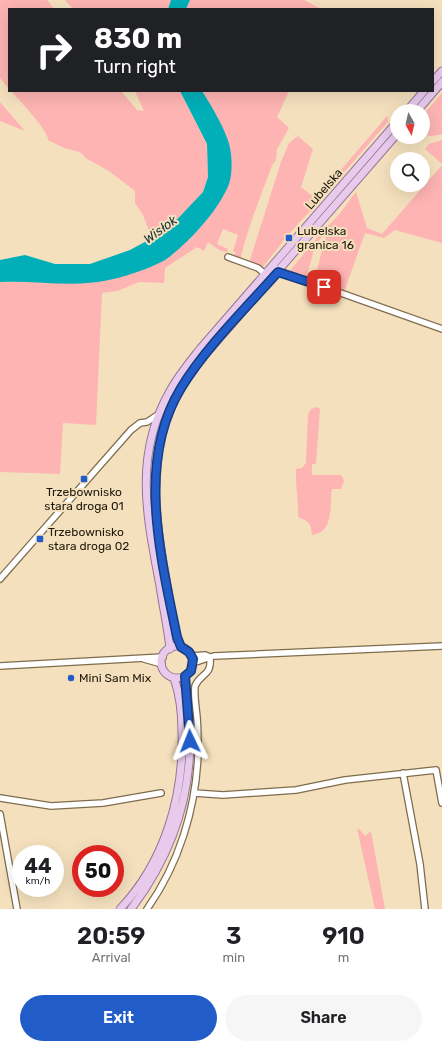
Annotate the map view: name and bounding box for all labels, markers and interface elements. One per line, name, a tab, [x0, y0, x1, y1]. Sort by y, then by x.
text: 830 m	[94, 22, 182, 55]
icon: right	[28, 24, 80, 76]
text: Turn right	[94, 56, 176, 78]
north arrow	[390, 104, 430, 144]
map controls	[390, 104, 430, 192]
button: search	[390, 152, 430, 192]
street label: Lubelska	[303, 166, 345, 212]
water label: Wisłok	[141, 212, 180, 247]
place label: Lubelska granica 16	[297, 224, 354, 252]
marker: Lubelska granica 16	[284, 233, 294, 243]
pin	[307, 270, 341, 304]
icon: arrive	[313, 276, 335, 298]
marker: Trzebownisko stara droga 01	[79, 474, 89, 484]
place label: Trzebownisko stara droga 01	[44, 485, 124, 513]
place label: Trzebownisko stara droga 02	[48, 525, 129, 553]
marker: Trzebownisko stara droga 02	[35, 534, 45, 544]
place label: Mini Sam Mix	[79, 671, 152, 685]
marker: Mini Sam Mix	[66, 673, 76, 683]
position arrow	[169, 720, 211, 762]
speed limit sign: 50	[72, 845, 124, 897]
text: 44	[24, 854, 52, 878]
text: km/h	[26, 875, 50, 887]
text: 20:59	[77, 922, 145, 950]
text: 3	[226, 922, 242, 950]
text: 910	[322, 922, 365, 950]
text: Arrival	[92, 950, 131, 965]
text: min	[223, 950, 245, 965]
text: m	[338, 950, 349, 965]
button: Exit	[20, 995, 217, 1041]
button: Share	[225, 995, 422, 1041]

